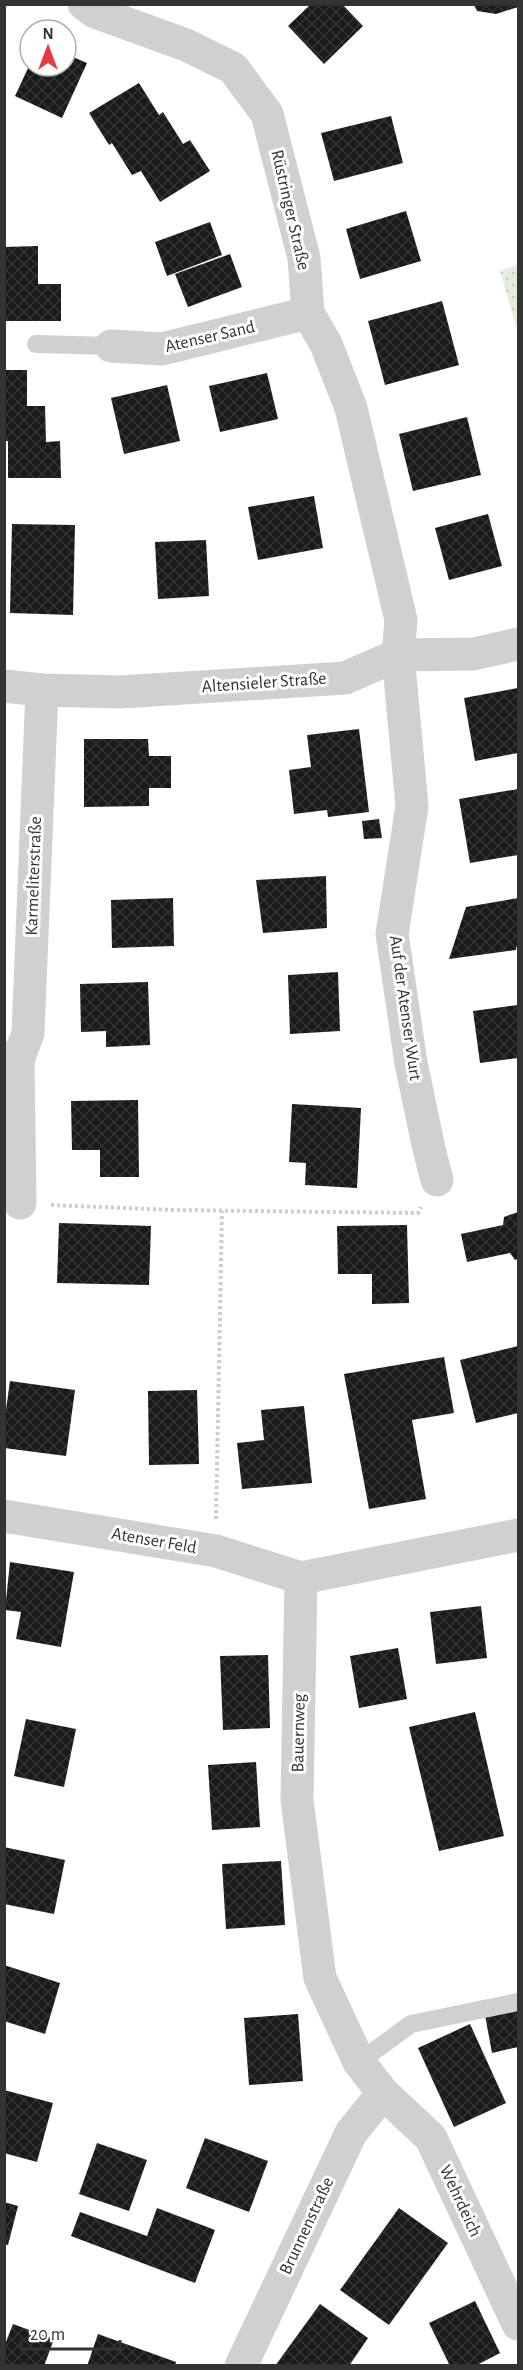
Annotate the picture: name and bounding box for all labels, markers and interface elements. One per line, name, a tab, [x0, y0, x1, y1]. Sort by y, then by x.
north arrow	[18, 18, 78, 78]
text: N	[42, 26, 54, 42]
street label: Rüstringer Straße	[267, 148, 313, 272]
street label: Atenser Sand	[163, 318, 257, 356]
street label: Altensieler Straße	[201, 670, 327, 696]
street label: Karmeliterstraße	[23, 816, 45, 936]
street label: Auf der Atenser Wurt	[386, 934, 424, 1082]
street label: Atenser Feld	[110, 1525, 198, 1557]
street label: Bauernweg	[289, 1693, 309, 1773]
street label: Wehrdeich	[436, 2162, 484, 2240]
street label: Brunnenstraße	[277, 2175, 337, 2277]
scale bar	[21, 2313, 120, 2351]
text: 20 m	[30, 2326, 65, 2344]

